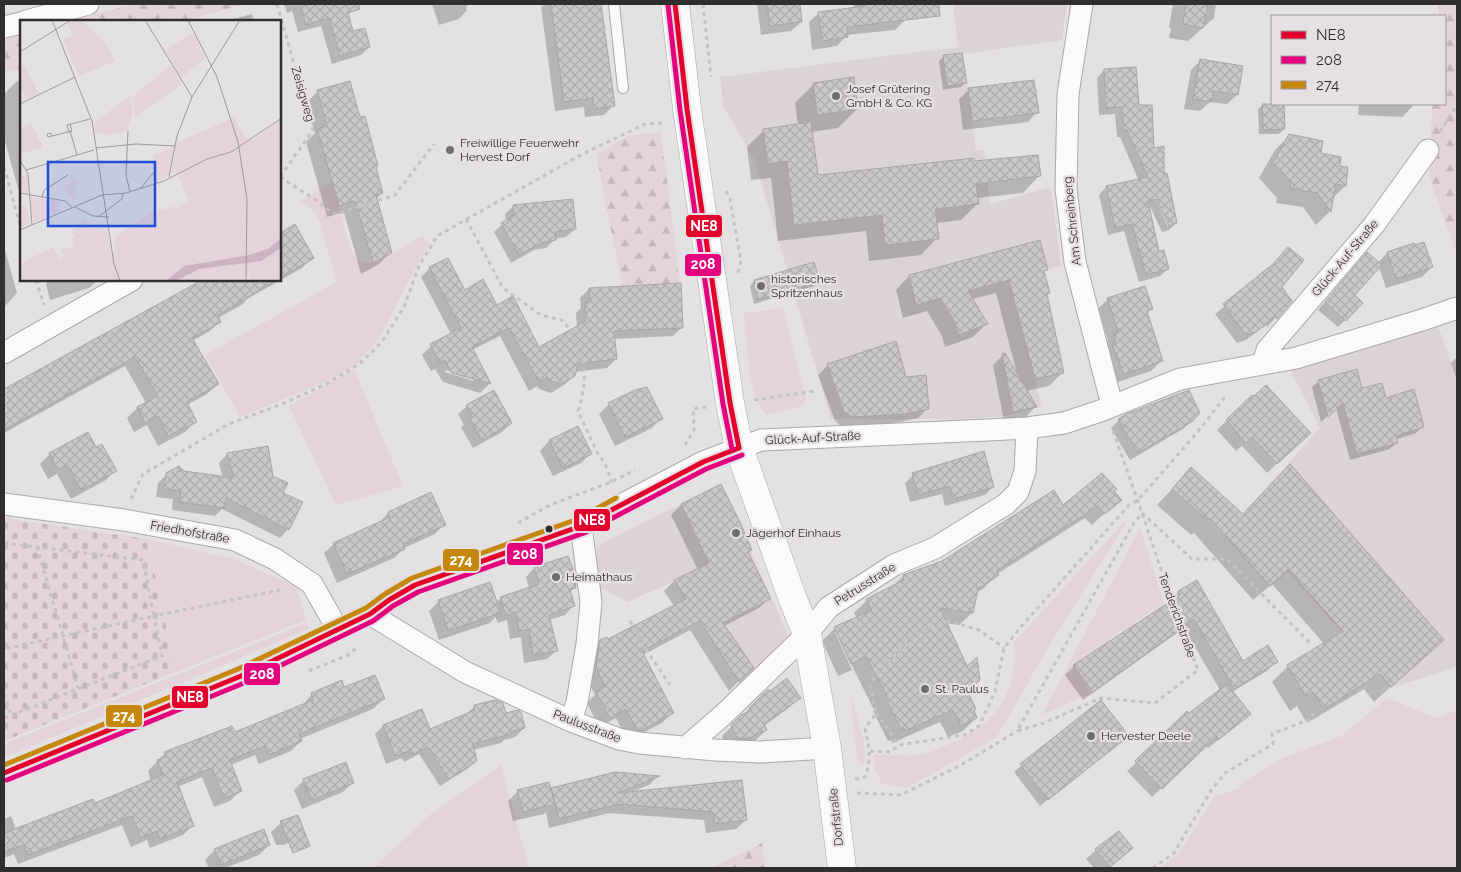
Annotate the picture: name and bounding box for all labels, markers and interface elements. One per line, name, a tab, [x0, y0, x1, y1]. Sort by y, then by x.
legend	[1271, 15, 1446, 105]
inset map	[20, 20, 281, 281]
text: NE8	[1316, 26, 1346, 44]
text: 208	[1316, 51, 1342, 69]
street label: Zeisigweg	[288, 65, 318, 123]
text: 274	[1316, 76, 1339, 94]
place label: Josef Grütering GmbH & Co. KG	[846, 82, 932, 110]
marker: Josef Grütering GmbH & Co. KG	[830, 90, 842, 102]
place label: Freiwillige Feuerwehr Hervest Dorf	[460, 136, 580, 164]
marker: Freiwillige Feuerwehr Hervest Dorf	[444, 144, 456, 156]
street label: Am Schreinberg	[1060, 176, 1084, 266]
line badge: NE8	[685, 214, 723, 238]
street label: Glück-Auf-Straße	[1309, 217, 1381, 299]
text: NE8	[690, 218, 718, 234]
line badge: 208	[684, 253, 722, 277]
text: 208	[691, 256, 715, 272]
place label: historisches Spritzenhaus	[771, 272, 843, 300]
marker: historisches Spritzenhaus	[755, 280, 767, 292]
street label: Glück-Auf-Straße	[765, 429, 861, 447]
line badge: NE8	[573, 508, 611, 532]
text: NE8	[578, 512, 606, 528]
street label: Friedhofstraße	[149, 518, 231, 546]
unlabelled marker	[544, 524, 554, 534]
place label: Jägerhof Einhaus	[746, 526, 841, 540]
marker: Jägerhof Einhaus	[730, 527, 742, 539]
line badge: 208	[506, 542, 544, 566]
text: 208	[513, 546, 537, 562]
line badge: 274	[442, 548, 480, 572]
text: 274	[449, 552, 473, 568]
street label: Petrusstraße	[832, 560, 898, 608]
place label: Heimathaus	[566, 570, 633, 584]
marker: Heimathaus	[550, 571, 562, 583]
street label: Tenderichstraße	[1155, 571, 1199, 659]
line badge: 208	[243, 662, 281, 686]
text: 208	[250, 666, 274, 682]
place label: St. Paulus	[935, 682, 989, 696]
marker: St. Paulus	[919, 683, 931, 695]
line badge: NE8	[171, 685, 209, 709]
text: NE8	[176, 689, 204, 705]
line badge: 274	[105, 704, 143, 728]
street label: Paulusstraße	[551, 707, 623, 745]
text: 274	[112, 708, 136, 724]
place label: Hervester Deele	[1101, 729, 1191, 743]
marker: Hervester Deele	[1085, 730, 1097, 742]
street label: Dorfstraße	[826, 787, 846, 847]

